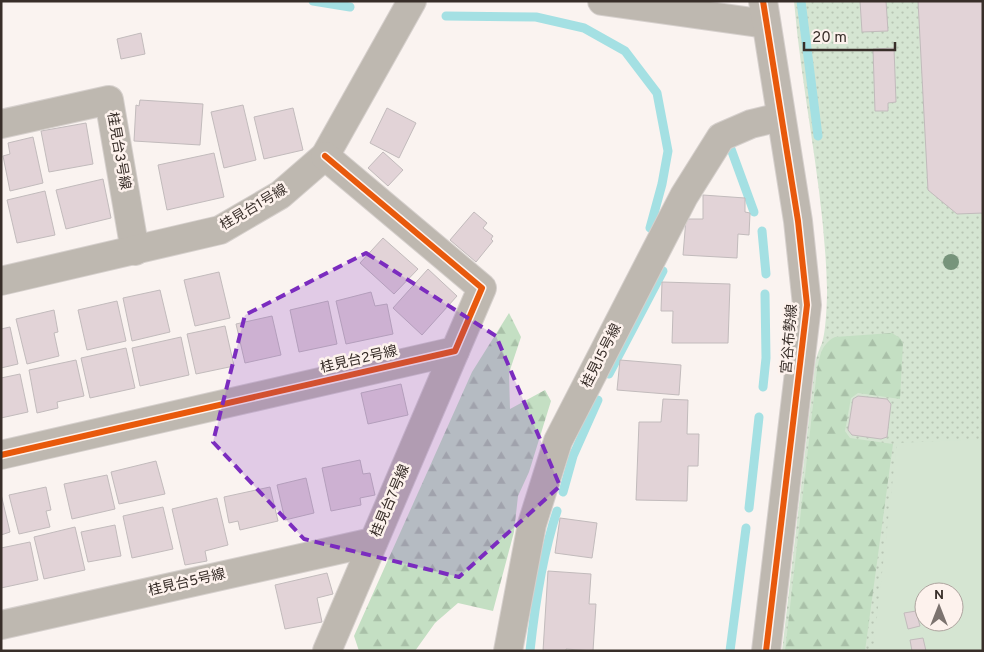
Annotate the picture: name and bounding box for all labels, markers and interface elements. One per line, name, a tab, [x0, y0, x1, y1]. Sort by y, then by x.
scale bar	[804, 20, 895, 52]
text: 20 m	[812, 29, 847, 48]
street label: 桂見台3号線	[103, 111, 134, 191]
street label: 桂見台1号線	[217, 180, 291, 235]
street label: 宮谷布勢線	[778, 303, 802, 375]
street label: 桂見15号線	[579, 321, 625, 391]
street label: 桂見台2号線	[319, 342, 399, 377]
street label: 桂見台7号線	[367, 462, 414, 540]
street label: 桂見台5号線	[147, 565, 227, 600]
north arrow	[914, 582, 964, 632]
text: N	[934, 587, 944, 604]

